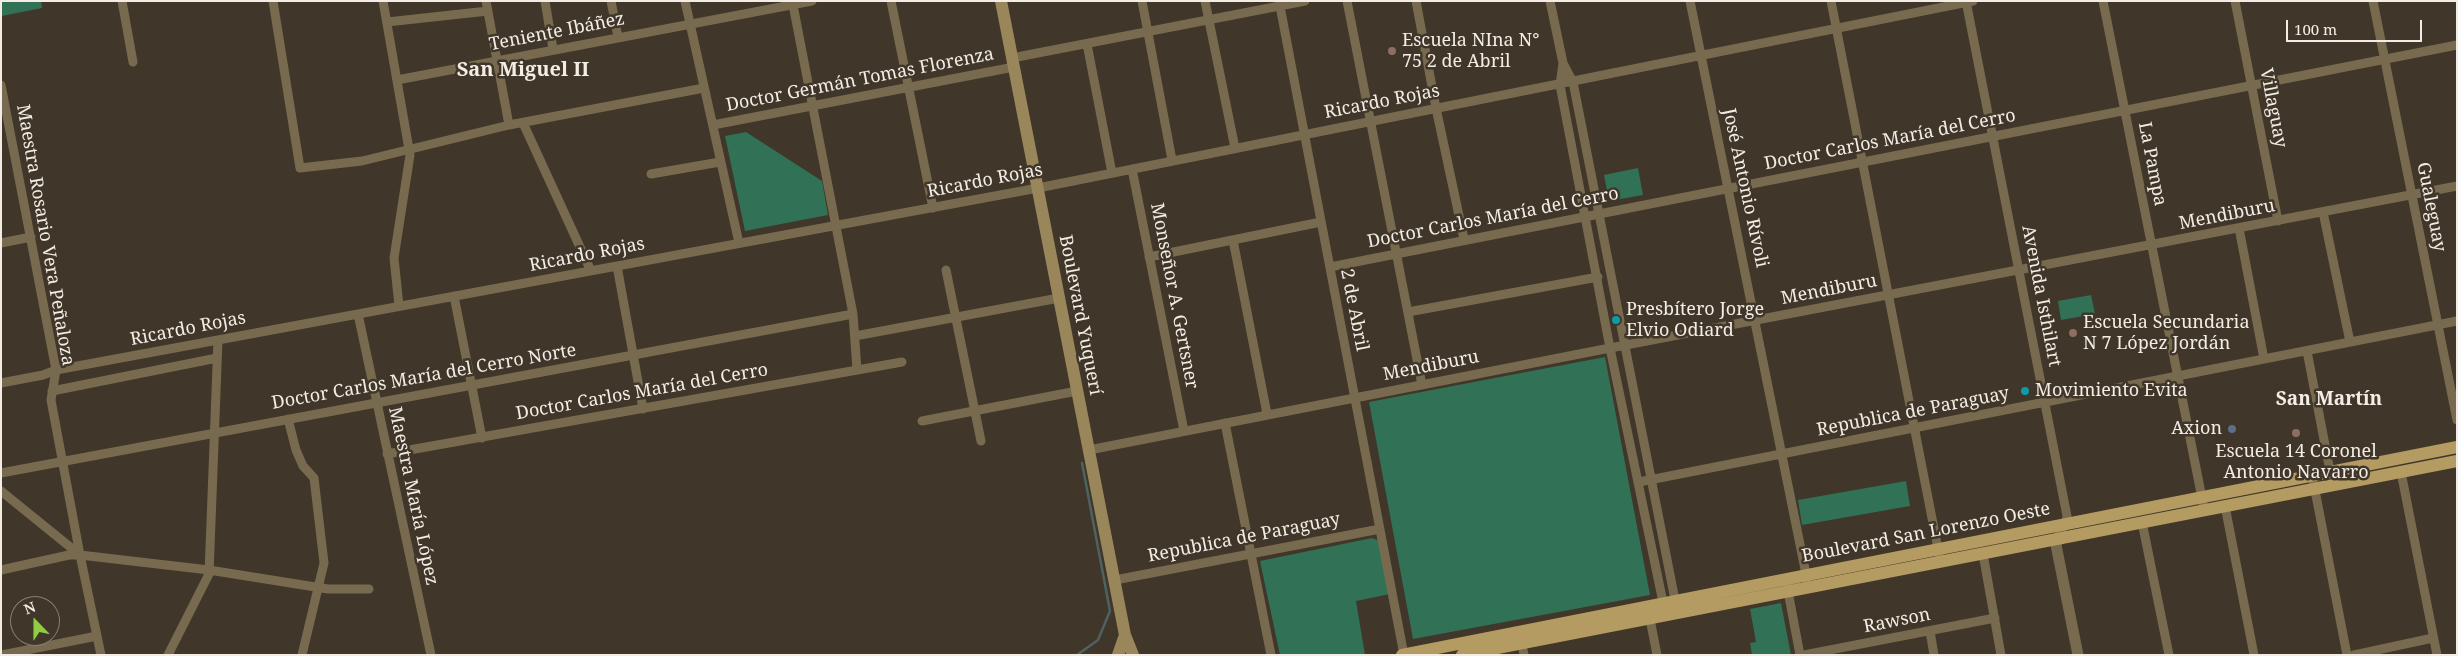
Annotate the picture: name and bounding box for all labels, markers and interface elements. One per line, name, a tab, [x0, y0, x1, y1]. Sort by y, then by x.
street label: Teniente Ibáñez	[488, 8, 626, 56]
scale bar	[2288, 10, 2424, 42]
text: 100 m	[2294, 19, 2337, 39]
place label: Escuela NIna N° 75 2 de Abril	[1402, 30, 1539, 72]
street label: Doctor Germán Tomas Florenza	[724, 43, 996, 117]
marker: Escuela NIna N° 75 2 de Abril	[1386, 45, 1398, 57]
district label: San Miguel II	[457, 58, 589, 82]
street label: Villaguay	[2255, 67, 2291, 149]
street label: Ricardo Rojas	[1323, 80, 1441, 124]
street label: Maestra Rosario Vera Peñaloza	[11, 103, 79, 367]
street label: Doctor Carlos María del Cerro	[1762, 105, 2018, 175]
street label: José Antonio Rívoli	[1718, 106, 1772, 270]
street label: La Pampa	[2133, 120, 2171, 208]
street label: Ricardo Rojas	[926, 159, 1044, 203]
street label: Gualeguay	[2412, 160, 2450, 254]
street label: Doctor Carlos María del Cerro	[1365, 183, 1621, 253]
street label: Mendiburu	[2177, 195, 2277, 235]
street label: Monseñor A. Gertsner	[1145, 201, 1203, 391]
street label: Avenida Isthilart	[2017, 223, 2065, 369]
street label: Ricardo Rojas	[528, 233, 646, 277]
street label: Boulevard Yuquerí	[1054, 233, 1106, 397]
street label: 2 de Abril	[1335, 267, 1373, 353]
street label: Mendiburu	[1779, 270, 1879, 310]
place label: Presbítero Jorge Elvio Odiard	[1626, 299, 1764, 342]
street label: Ricardo Rojas	[129, 307, 247, 351]
place label: Escuela Secundaria N 7 López Jordán	[2083, 312, 2250, 354]
marker: Presbítero Jorge Elvio Odiard	[1610, 314, 1622, 326]
marker: Escuela Secundaria N 7 López Jordán	[2067, 327, 2079, 339]
street label: Doctor Carlos María del Cerro Norte	[270, 340, 578, 414]
street label: Mendiburu	[1381, 346, 1481, 386]
street label: Doctor Carlos María del Cerro	[514, 359, 770, 425]
place label: Movimiento Evita	[2035, 380, 2188, 402]
street label: Republica de Paraguay	[1815, 383, 2011, 441]
marker: Movimiento Evita	[2019, 385, 2031, 397]
district label: San Martín	[2276, 389, 2382, 411]
street label: Maestra María López	[384, 405, 442, 587]
place label: Axion	[2171, 418, 2222, 440]
marker: Axion	[2226, 423, 2238, 435]
marker: Escuela 14 Coronel Antonio Navarro	[2290, 427, 2302, 439]
place label: Escuela 14 Coronel Antonio Navarro	[2215, 441, 2377, 484]
street label: Boulevard San Lorenzo Oeste	[1800, 498, 2052, 568]
street label: Republica de Paraguay	[1146, 509, 1342, 567]
north arrow	[10, 596, 60, 646]
text: N	[21, 597, 38, 618]
street label: Rawson	[1862, 604, 1932, 638]

